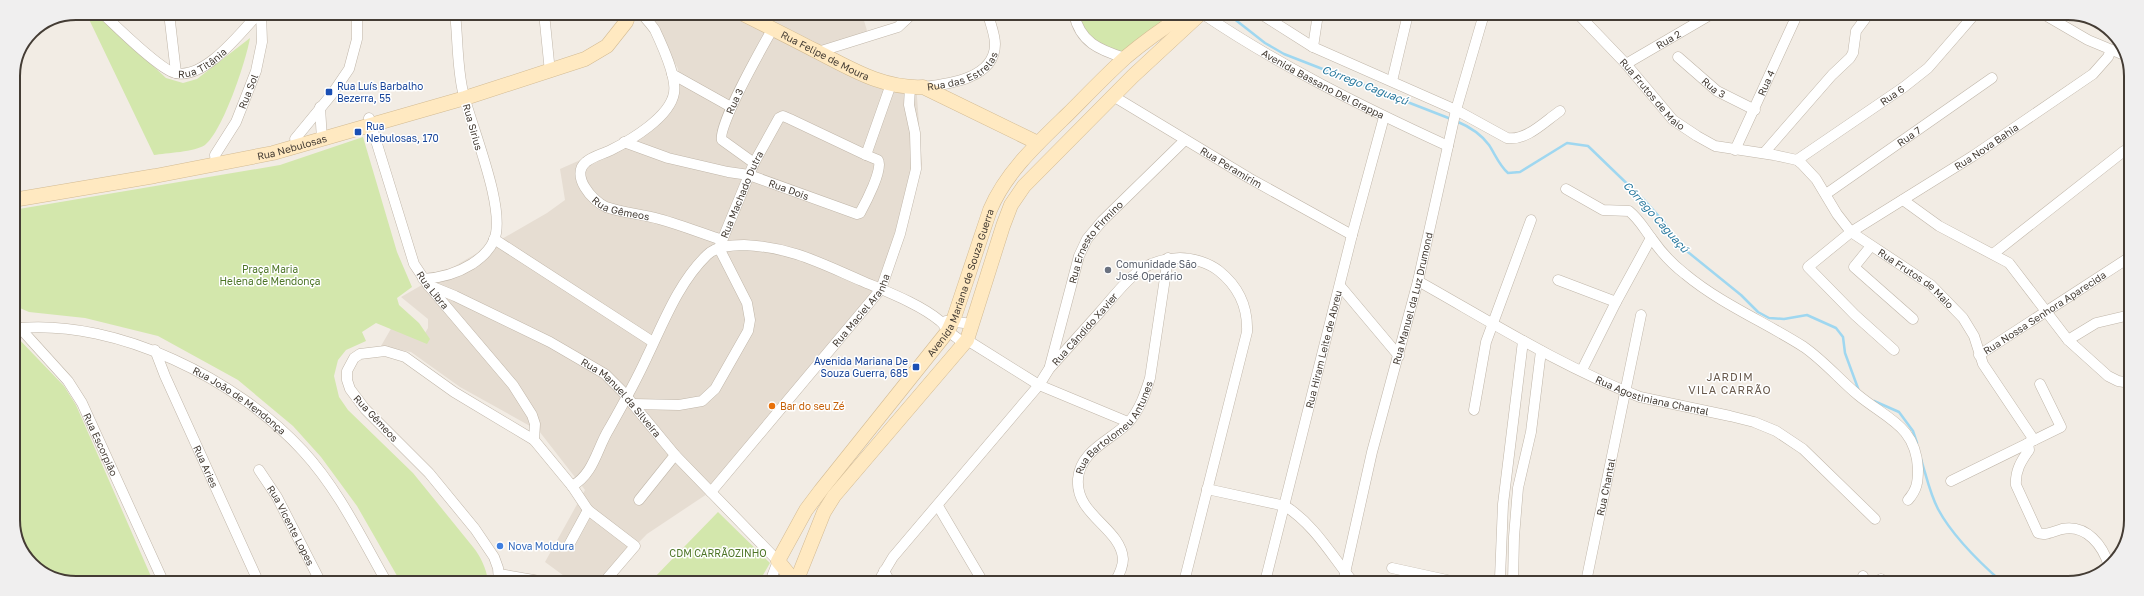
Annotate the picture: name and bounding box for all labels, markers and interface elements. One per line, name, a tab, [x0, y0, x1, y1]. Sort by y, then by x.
street label: Rua 2	[1654, 27, 1683, 51]
street label: Rua Felipe de Moura	[779, 28, 871, 82]
street label: Rua Titânia	[178, 45, 229, 80]
street label: Avenida Bassano Del Grappa	[1260, 46, 1386, 121]
street label: Rua das Estrelas	[926, 50, 1000, 93]
street label: Rua Frutos de Maio	[1618, 56, 1687, 132]
water label: Córrego Caguaçú	[1320, 62, 1411, 108]
street label: Rua 4	[1755, 68, 1777, 97]
street label: Rua Sol	[236, 72, 260, 111]
street label: Rua 3	[1699, 75, 1728, 100]
place label: Rua Luís Barbalho Bezerra, 55	[337, 80, 423, 104]
street label: Rua 6	[1878, 83, 1906, 108]
street label: Rua 3	[723, 86, 746, 116]
marker: Rua Luís Barbalho Bezerra, 55	[324, 87, 334, 97]
street label: Rua Sirius	[461, 102, 485, 152]
place label: Rua Nebulosas, 170	[366, 120, 439, 144]
street label: Rua Nova Bahia	[1952, 121, 2021, 172]
street label: Rua 7	[1895, 124, 1923, 149]
marker: Rua Nebulosas, 170	[353, 127, 363, 137]
street label: Rua Nebulosas	[256, 132, 328, 162]
street label: Rua Peramirim	[1198, 144, 1264, 190]
street label: Rua Machado Dutra	[718, 149, 766, 240]
street label: Rua Dois	[767, 177, 811, 202]
water label: Córrego Caguaçú	[1620, 178, 1693, 257]
street label: Rua Gêmeos	[590, 194, 651, 222]
street label: Rua Ernesto Firmino	[1066, 198, 1125, 285]
street label: Avenida Mariana de Souza Guerra	[924, 207, 996, 359]
street label: Rua Manuel da Luz Drumond	[1390, 231, 1435, 366]
street label: Rua Frutos de Maio	[1876, 246, 1956, 311]
place label: Comunidade São José Operário	[1116, 258, 1197, 282]
park label: Praça Maria Helena de Mendonça	[220, 263, 321, 287]
marker: Comunidade São José Operário	[1103, 265, 1113, 275]
street label: Rua Nossa Senhora Aparecida	[1981, 268, 2108, 357]
street label: Rua Libra	[414, 269, 452, 311]
street label: Rua Maciel Aranha	[829, 272, 892, 349]
street label: Rua Hiram Leite de Abreu	[1303, 289, 1344, 410]
street label: Rua Cândido Xavier	[1049, 290, 1120, 368]
street label: Rua Manuel da Silveira	[579, 355, 664, 439]
place label: Avenida Mariana De Souza Guerra, 685	[814, 355, 908, 379]
marker: Avenida Mariana De Souza Guerra, 685	[911, 362, 921, 372]
street label: Rua João de Mendonça	[191, 364, 288, 437]
district label: JARDIM VILA CARRÃO	[1688, 370, 1772, 396]
street label: Rua Agostiniana Chantal	[1594, 373, 1710, 417]
street label: Rua Bartolomeu Antunes	[1073, 379, 1155, 476]
street label: Rua Gêmeos	[351, 392, 401, 444]
place label: Bar do seu Zé	[780, 400, 845, 412]
marker: Bar do seu Zé	[767, 401, 777, 411]
street label: Rua Escorpião	[81, 411, 120, 478]
street label: Rua Aries	[191, 443, 221, 489]
street label: Rua Chantal	[1594, 457, 1617, 517]
street label: Rua Vicente Lopes	[265, 483, 317, 567]
place label: Nova Moldura	[508, 540, 574, 552]
marker: Nova Moldura	[495, 541, 505, 551]
park label: CDM CARRÃOZINHO	[669, 547, 767, 559]

